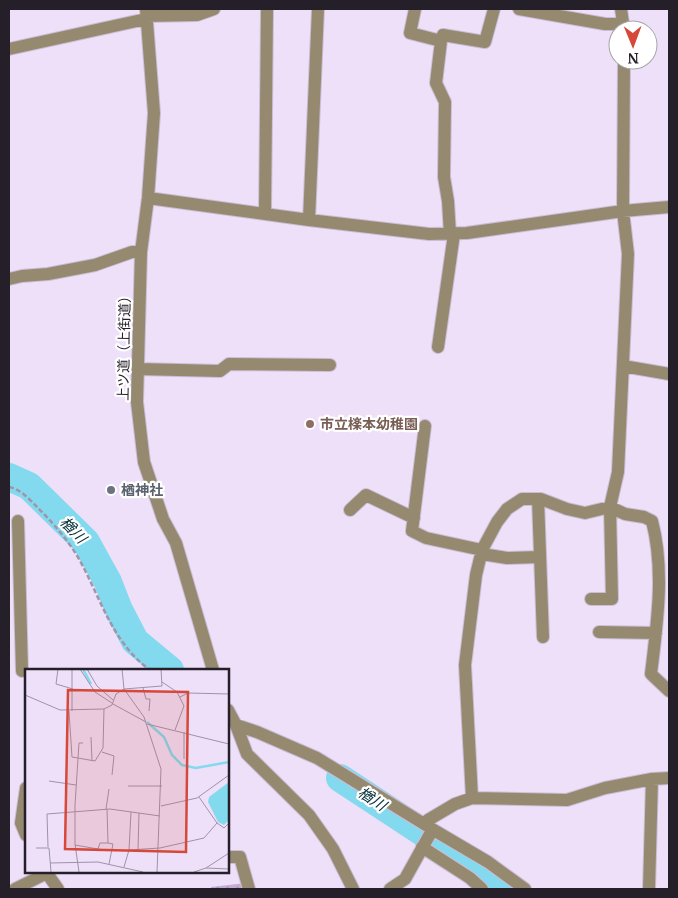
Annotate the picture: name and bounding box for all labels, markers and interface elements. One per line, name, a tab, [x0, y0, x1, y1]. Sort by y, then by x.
north arrow	[608, 20, 658, 70]
text: N	[628, 49, 639, 67]
street label: 上ツ道（上街道）	[114, 289, 134, 401]
place label: 市立檪本幼稚園	[320, 415, 418, 433]
marker: 市立檪本幼稚園	[304, 418, 316, 430]
place label: 楢神社	[121, 481, 163, 499]
marker: 楢神社	[105, 484, 117, 496]
water label: 楢川	[56, 512, 92, 548]
inset map	[25, 669, 229, 873]
water label: 楢川	[355, 782, 392, 816]

